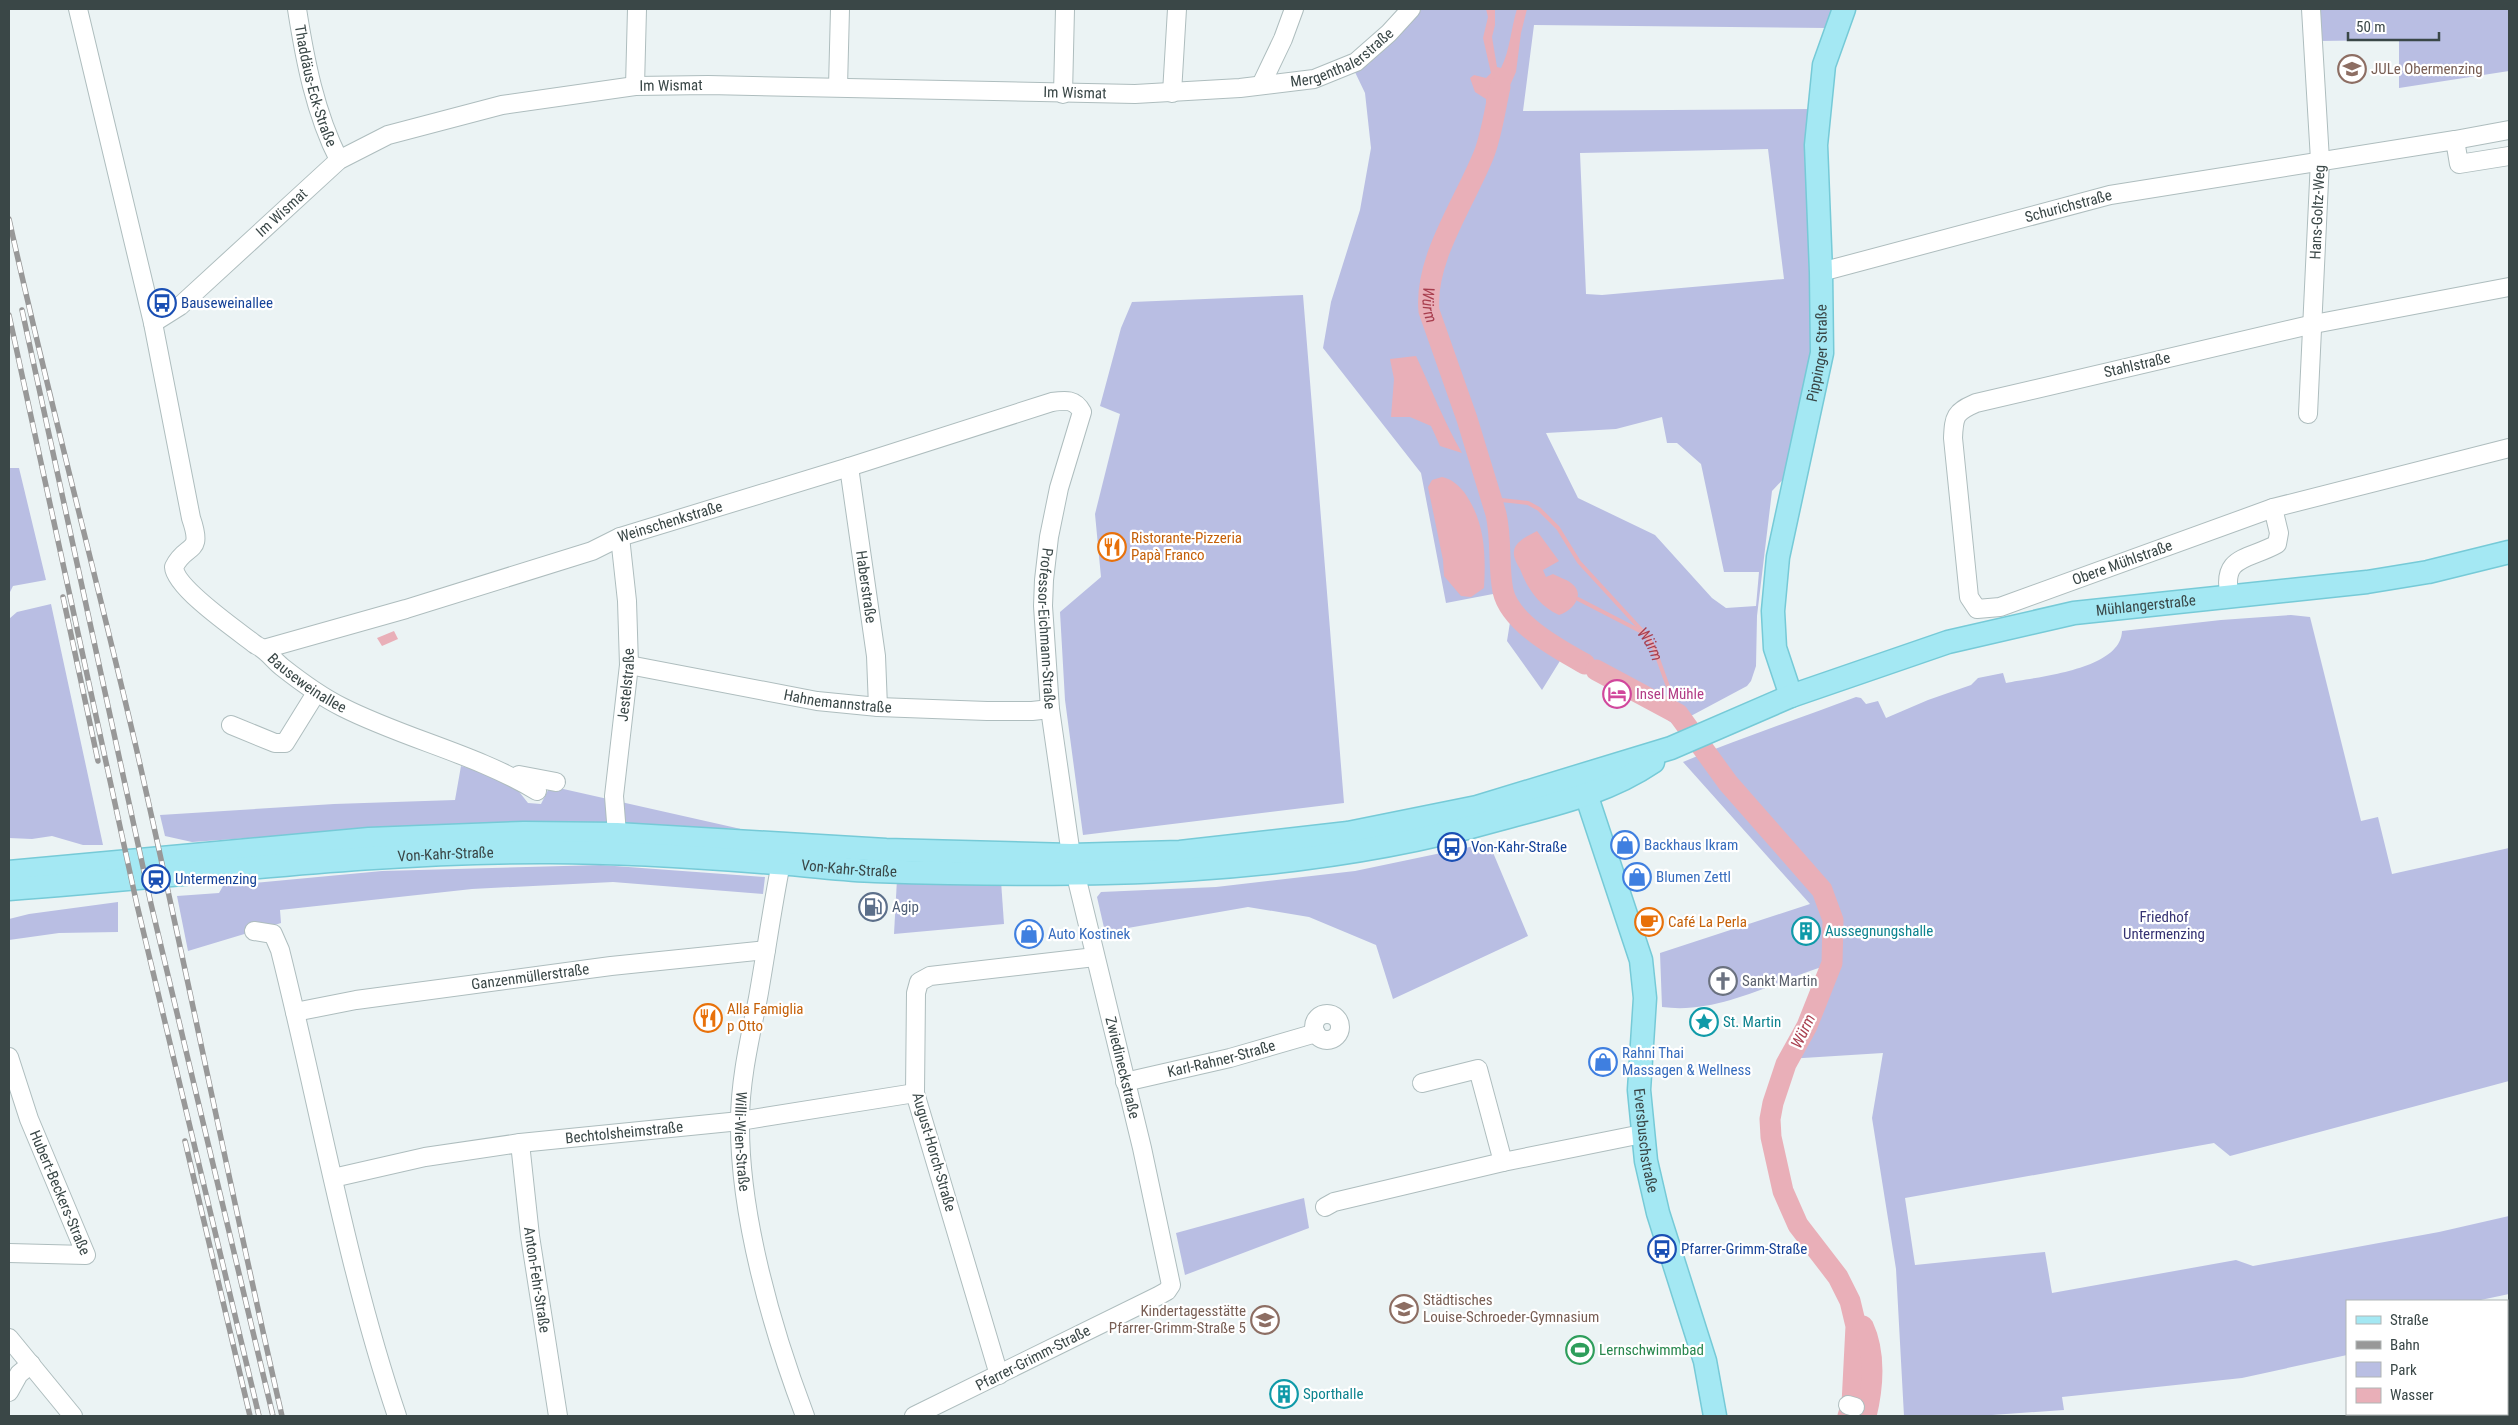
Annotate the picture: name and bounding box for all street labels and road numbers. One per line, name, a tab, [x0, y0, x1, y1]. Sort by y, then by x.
street label: Thaddäus-Eck-Straße	[291, 23, 341, 149]
street label: Mergenthalerstraße	[1289, 24, 1397, 91]
street label: Im Wismat	[639, 76, 703, 95]
street label: Im Wismat	[1043, 83, 1107, 102]
street label: Hans-Goltz-Weg	[2306, 165, 2329, 260]
street label: Im Wismat	[252, 185, 311, 241]
street label: Schurichstraße	[2023, 186, 2114, 226]
street label: Pippinger Straße	[1803, 304, 1831, 404]
street label: Stahlstraße	[2102, 349, 2172, 381]
street label: Weinschenkstraße	[615, 497, 725, 546]
street label: Obere Mühlstraße	[2070, 536, 2175, 589]
street label: Professor-Eichmann-Straße	[1034, 547, 1059, 710]
street label: Haberstraße	[852, 549, 880, 624]
street label: Mühlangerstraße	[2095, 591, 2197, 620]
street label: Jestelstraße	[614, 648, 638, 722]
street label: Bauseweinallee	[264, 649, 349, 717]
street label: Hahnemannstraße	[782, 686, 892, 716]
street label: Von-Kahr-Straße	[397, 843, 494, 865]
street label: Von-Kahr-Straße	[800, 856, 897, 881]
street label: Ganzenmüllerstraße	[470, 960, 590, 994]
street label: Zwiedineckstraße	[1101, 1015, 1144, 1120]
street label: Karl-Rahner-Straße	[1166, 1036, 1277, 1081]
street label: Eversbuschstraße	[1630, 1088, 1662, 1195]
street label: August-Horch-Straße	[908, 1090, 960, 1214]
street label: Willi-Wien-Straße	[731, 1091, 754, 1193]
street label: Bechtolsheimstraße	[564, 1118, 684, 1147]
street label: Hubert-Beckers-Straße	[26, 1128, 94, 1258]
street label: Anton-Fehr-Straße	[520, 1226, 554, 1334]
street label: Pfarrer-Grimm-Straße	[973, 1321, 1093, 1395]

